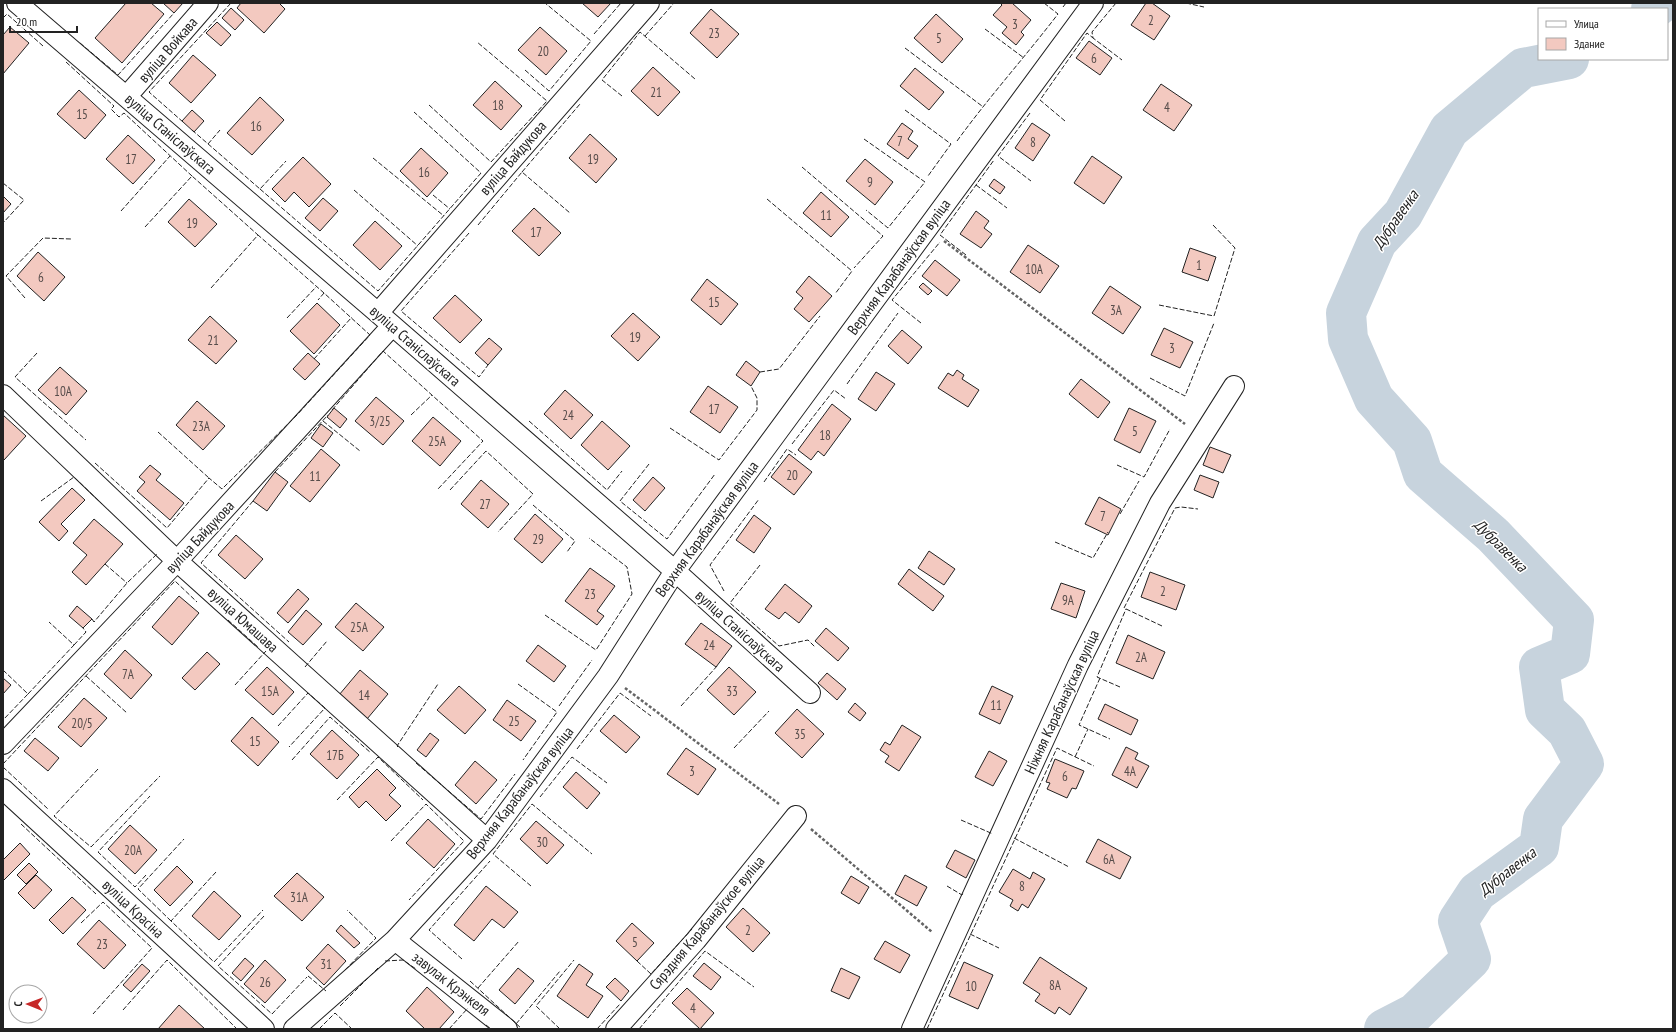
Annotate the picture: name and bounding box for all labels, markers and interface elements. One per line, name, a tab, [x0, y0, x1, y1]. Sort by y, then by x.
scale bar	[10, 8, 77, 34]
legend	[1538, 8, 1668, 60]
house number: 2	[1148, 12, 1154, 29]
street label: вуліца Войкава	[134, 13, 201, 86]
text: 20 m	[16, 14, 37, 29]
house number: 3	[1012, 16, 1018, 33]
text: Улица	[1574, 16, 1599, 31]
house number: 23	[708, 25, 720, 42]
house number: 5	[936, 30, 942, 47]
text: Здание	[1574, 36, 1605, 51]
house number: 20	[537, 43, 549, 60]
house number: 6	[1091, 50, 1097, 67]
house number: 21	[650, 84, 662, 101]
street label: вуліца Станіслаўскага	[121, 89, 220, 178]
house number: 18	[492, 97, 504, 114]
house number: 4	[1164, 99, 1170, 116]
house number: 15	[76, 106, 88, 123]
street label: вуліца Байдукова	[475, 117, 550, 199]
house number: 16	[250, 118, 262, 135]
house number: 7	[897, 133, 903, 150]
house number: 8	[1030, 134, 1036, 151]
house number: 17	[125, 151, 137, 168]
house number: 19	[587, 151, 599, 168]
house number: 16	[418, 164, 430, 181]
house number: 9	[867, 174, 873, 191]
water label: Дубравенка	[1367, 184, 1423, 253]
street label: Верхняя Карабанаўская вуліца	[843, 195, 954, 338]
house number: 11	[820, 207, 832, 224]
house number: 19	[186, 215, 198, 232]
house number: 17	[530, 224, 542, 241]
house number: 1	[1196, 257, 1202, 274]
house number: 10А	[1025, 261, 1044, 278]
house number: 6	[38, 269, 44, 286]
house number: 15	[708, 294, 720, 311]
street label: вуліца Станіслаўскага	[366, 301, 465, 390]
house number: 3А	[1110, 302, 1123, 319]
house number: 19	[629, 329, 641, 346]
house number: 21	[207, 332, 219, 349]
house number: 3	[1169, 340, 1175, 357]
house number: 10А	[54, 383, 73, 400]
house number: 17	[708, 401, 720, 418]
house number: 24	[562, 407, 574, 424]
house number: 3/25	[369, 413, 391, 430]
house number: 23А	[192, 418, 211, 435]
house number: 5	[1132, 423, 1138, 440]
house number: 18	[819, 427, 831, 444]
house number: 25А	[428, 433, 447, 450]
street label: Верхняя Карабанаўская вуліца	[651, 457, 762, 600]
house number: 20	[786, 467, 798, 484]
house number: 11	[309, 468, 321, 485]
street label: вуліца Байдукова	[161, 496, 238, 577]
house number: 27	[479, 496, 491, 513]
house number: 7	[1100, 508, 1106, 525]
water label: Дубравенка	[1469, 513, 1533, 577]
house number: 29	[532, 531, 544, 548]
street label: вуліца Юмашава	[204, 583, 282, 656]
house number: 2	[1160, 583, 1166, 600]
street label: вуліца Станіслаўскага	[692, 585, 789, 676]
house number: 23	[584, 586, 596, 603]
house number: 9А	[1062, 592, 1075, 609]
house number: 25А	[350, 619, 369, 636]
street label: Ніжняя Карабанаўская вуліца	[1020, 627, 1103, 777]
house number: 24	[703, 637, 715, 654]
house number: 2А	[1135, 649, 1148, 666]
house number: 7А	[122, 666, 135, 683]
house number: 15А	[261, 683, 280, 700]
house number: 33	[726, 683, 738, 700]
house number: 14	[358, 687, 370, 704]
house number: 11	[990, 697, 1002, 714]
house number: 25	[508, 713, 520, 730]
house number: 20/5	[71, 715, 93, 732]
street label: Верхняя Карабанаўская вуліца	[462, 723, 577, 863]
house number: 35	[794, 726, 806, 743]
house number: 15	[249, 733, 261, 750]
house number: 17Б	[326, 747, 344, 764]
house number: 3	[689, 763, 695, 780]
house number: 4А	[1124, 763, 1137, 780]
house number: 6	[1062, 768, 1068, 785]
house number: 30	[536, 834, 548, 851]
water label: Дубравенка	[1474, 841, 1541, 900]
house number: 20А	[124, 842, 143, 859]
house number: 6А	[1103, 851, 1116, 868]
street label: Сярэдняя Карабанаўское вуліца	[645, 852, 768, 994]
street label: вуліца Красіна	[98, 875, 168, 942]
house number: 8	[1019, 878, 1025, 895]
house number: 31А	[290, 889, 309, 906]
house number: 2	[745, 922, 751, 939]
house number: 5	[632, 934, 638, 951]
house number: 23	[96, 936, 108, 953]
street label: завулак Крэнкеля	[409, 947, 494, 1020]
house number: 31	[320, 956, 332, 973]
house number: 26	[259, 974, 271, 991]
house number: 8А	[1049, 977, 1062, 994]
house number: 10	[965, 978, 977, 995]
north arrow	[8, 984, 48, 1024]
house number: 4	[690, 1000, 696, 1017]
text: С	[11, 1001, 25, 1006]

